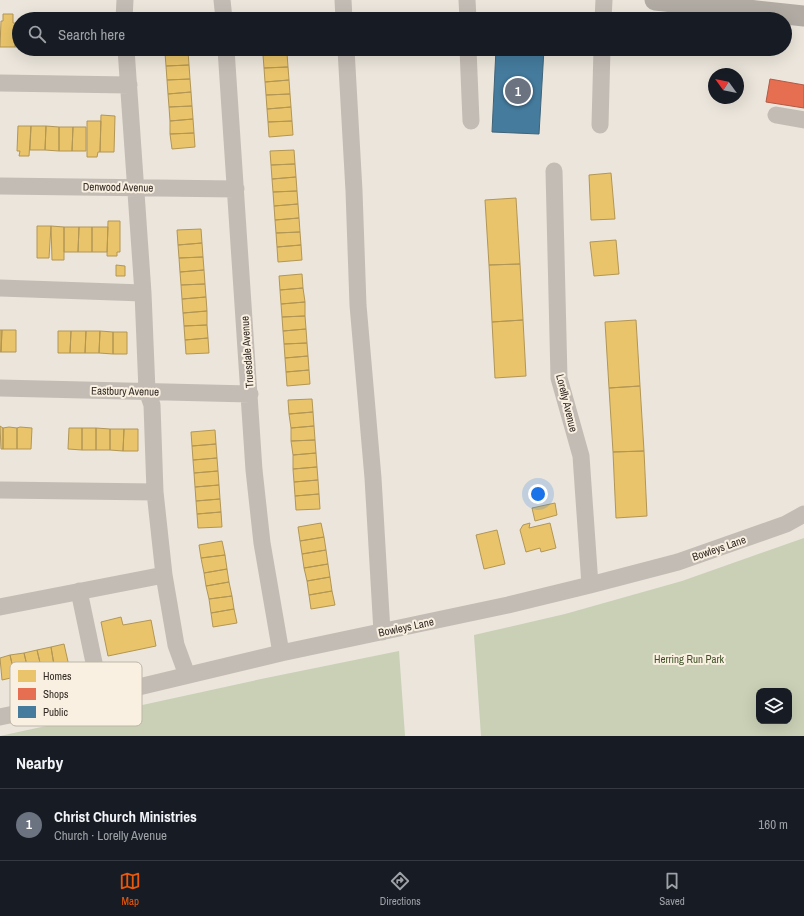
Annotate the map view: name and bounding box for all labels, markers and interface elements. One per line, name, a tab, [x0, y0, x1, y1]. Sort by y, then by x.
search box	[12, 12, 792, 56]
icon: search	[26, 23, 48, 45]
text: Search here	[58, 24, 125, 45]
north arrow	[708, 68, 744, 104]
pin: 1	[505, 76, 531, 106]
street label: Denwood Avenue	[83, 179, 153, 195]
street label: Truesdale Avenue	[237, 315, 257, 389]
street label: Lorelly Avenue	[553, 373, 581, 433]
street label: Eastbury Avenue	[91, 383, 159, 399]
your location	[528, 484, 548, 504]
street label: Bowleys Lane	[690, 532, 748, 564]
street label: Bowleys Lane	[377, 614, 435, 640]
park label: Herring Run Park	[654, 652, 725, 666]
legend	[10, 662, 142, 726]
text: Homes	[43, 669, 72, 683]
text: Shops	[43, 687, 69, 701]
map controls	[756, 688, 792, 724]
button: layers	[756, 688, 792, 724]
text: Public	[43, 705, 69, 719]
text: Nearby	[16, 751, 63, 774]
text: Christ Church Ministries	[54, 806, 197, 827]
text: 1	[26, 816, 32, 833]
text: 160 m	[758, 816, 788, 833]
text: Church · Lorelly Avenue	[54, 827, 167, 844]
tab: Map	[119, 870, 141, 908]
tab: Directions	[380, 870, 421, 908]
tab: Saved	[659, 870, 685, 908]

